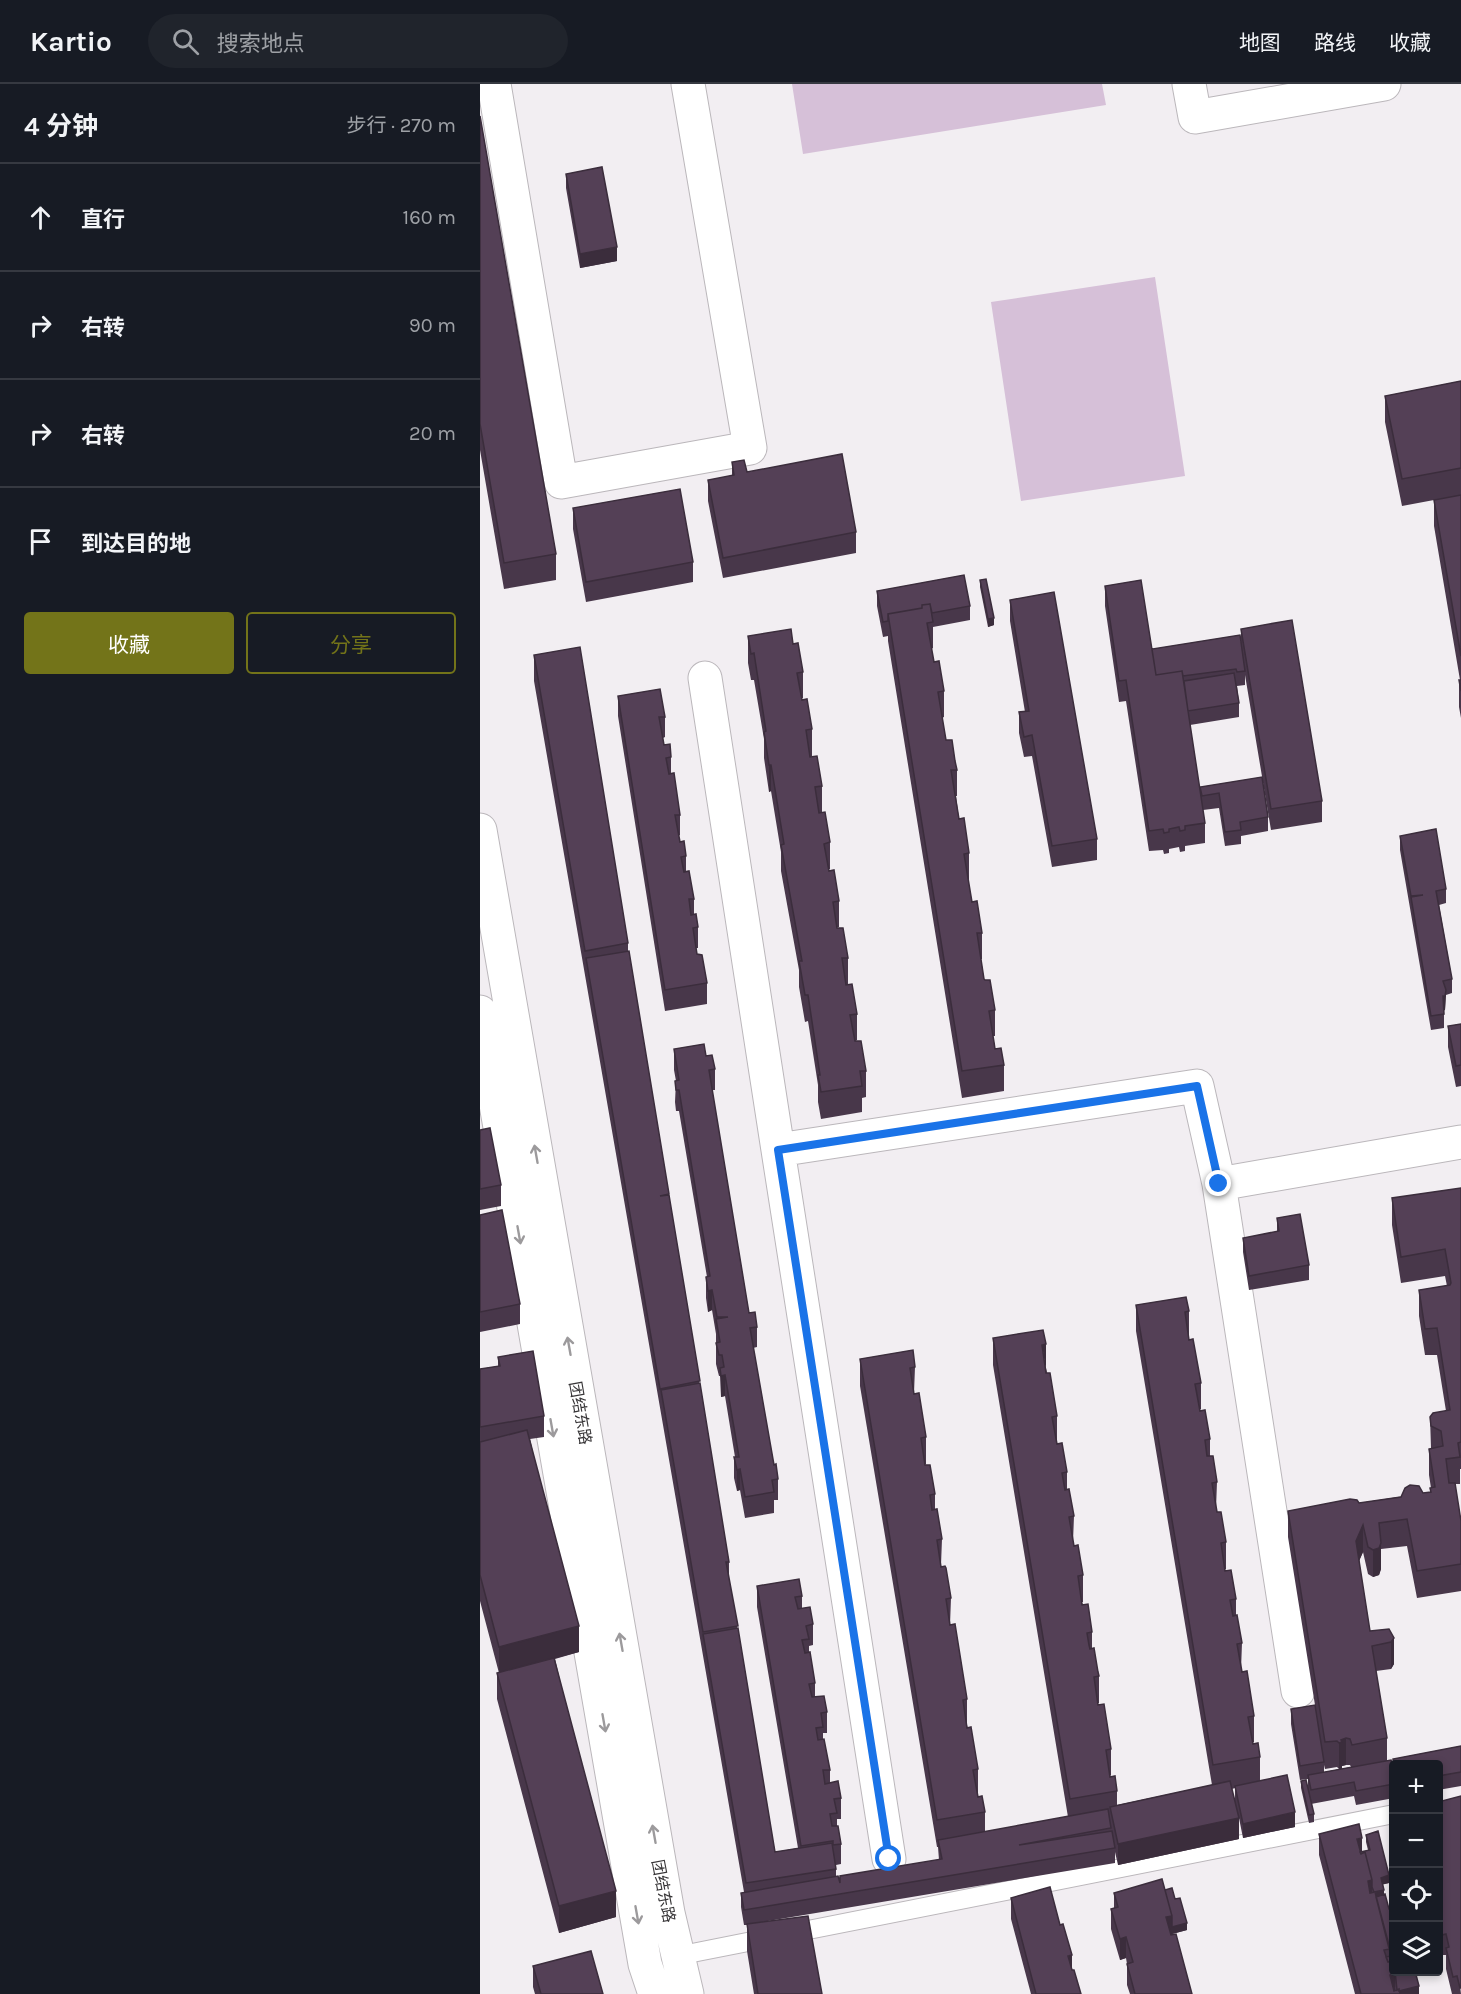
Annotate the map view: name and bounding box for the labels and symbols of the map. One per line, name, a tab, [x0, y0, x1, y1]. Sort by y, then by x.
one-way arrow	[530, 1145, 541, 1164]
route end	[1205, 1170, 1231, 1196]
one-way arrow	[513, 1225, 524, 1245]
one-way arrow	[564, 1337, 575, 1357]
street label: 团结东路	[566, 1380, 595, 1446]
one-way arrow	[547, 1417, 558, 1437]
one-way arrow	[615, 1632, 626, 1652]
one-way arrow	[598, 1713, 609, 1732]
one-way arrow	[648, 1825, 659, 1844]
route start	[875, 1845, 901, 1871]
street label: 团结东路	[648, 1858, 679, 1924]
one-way arrow	[632, 1905, 643, 1925]

